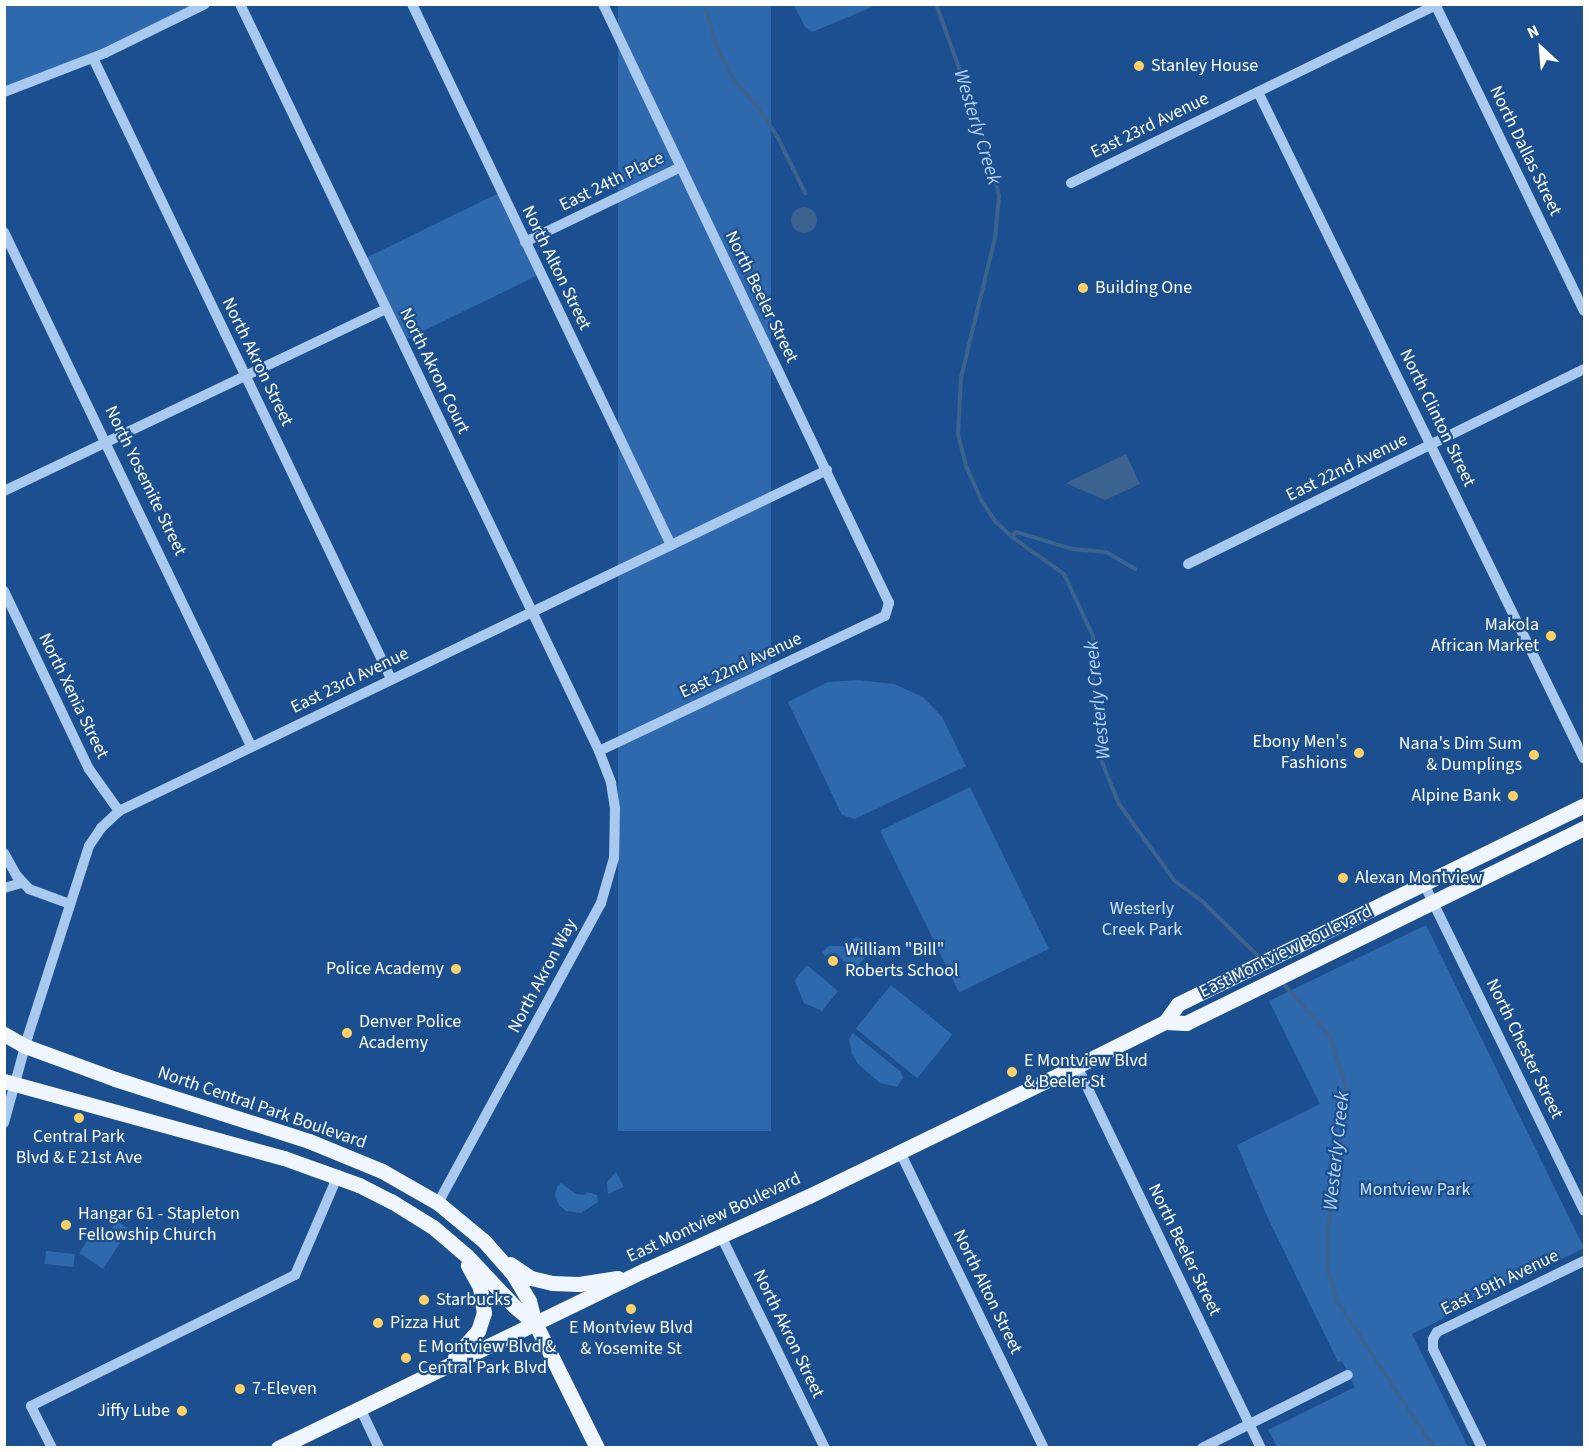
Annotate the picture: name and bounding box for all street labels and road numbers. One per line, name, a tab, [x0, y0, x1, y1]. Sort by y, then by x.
street label: North Dallas Street	[1484, 83, 1566, 219]
street label: East 23rd Avenue	[1088, 88, 1212, 164]
street label: East 24th Place	[556, 147, 668, 217]
street label: North Alton Street	[517, 202, 595, 334]
street label: North Beeler Street	[720, 228, 802, 366]
street label: North Akron Street	[217, 294, 297, 430]
street label: North Akron Court	[394, 305, 474, 437]
street label: North Clinton Street	[1394, 346, 1480, 490]
street label: North Yosemite Street	[99, 403, 191, 559]
street label: East 22nd Avenue	[1283, 429, 1411, 507]
street label: East 22nd Avenue	[677, 628, 805, 704]
street label: North Xenia Street	[33, 630, 113, 762]
street label: East 23rd Avenue	[288, 643, 412, 719]
street label: East Montview Boulevard	[1196, 901, 1376, 1003]
street label: North Akron Way	[504, 915, 582, 1037]
street label: North Chester Street	[1481, 976, 1567, 1122]
street label: North Central Park Boulevard	[155, 1062, 369, 1154]
street label: East Montview Boulevard	[624, 1168, 804, 1268]
street label: North Beeler Street	[1143, 1181, 1225, 1319]
street label: North Alton Street	[948, 1226, 1026, 1358]
street label: East 19th Avenue	[1438, 1245, 1562, 1321]
street label: North Akron Street	[748, 1266, 828, 1402]

